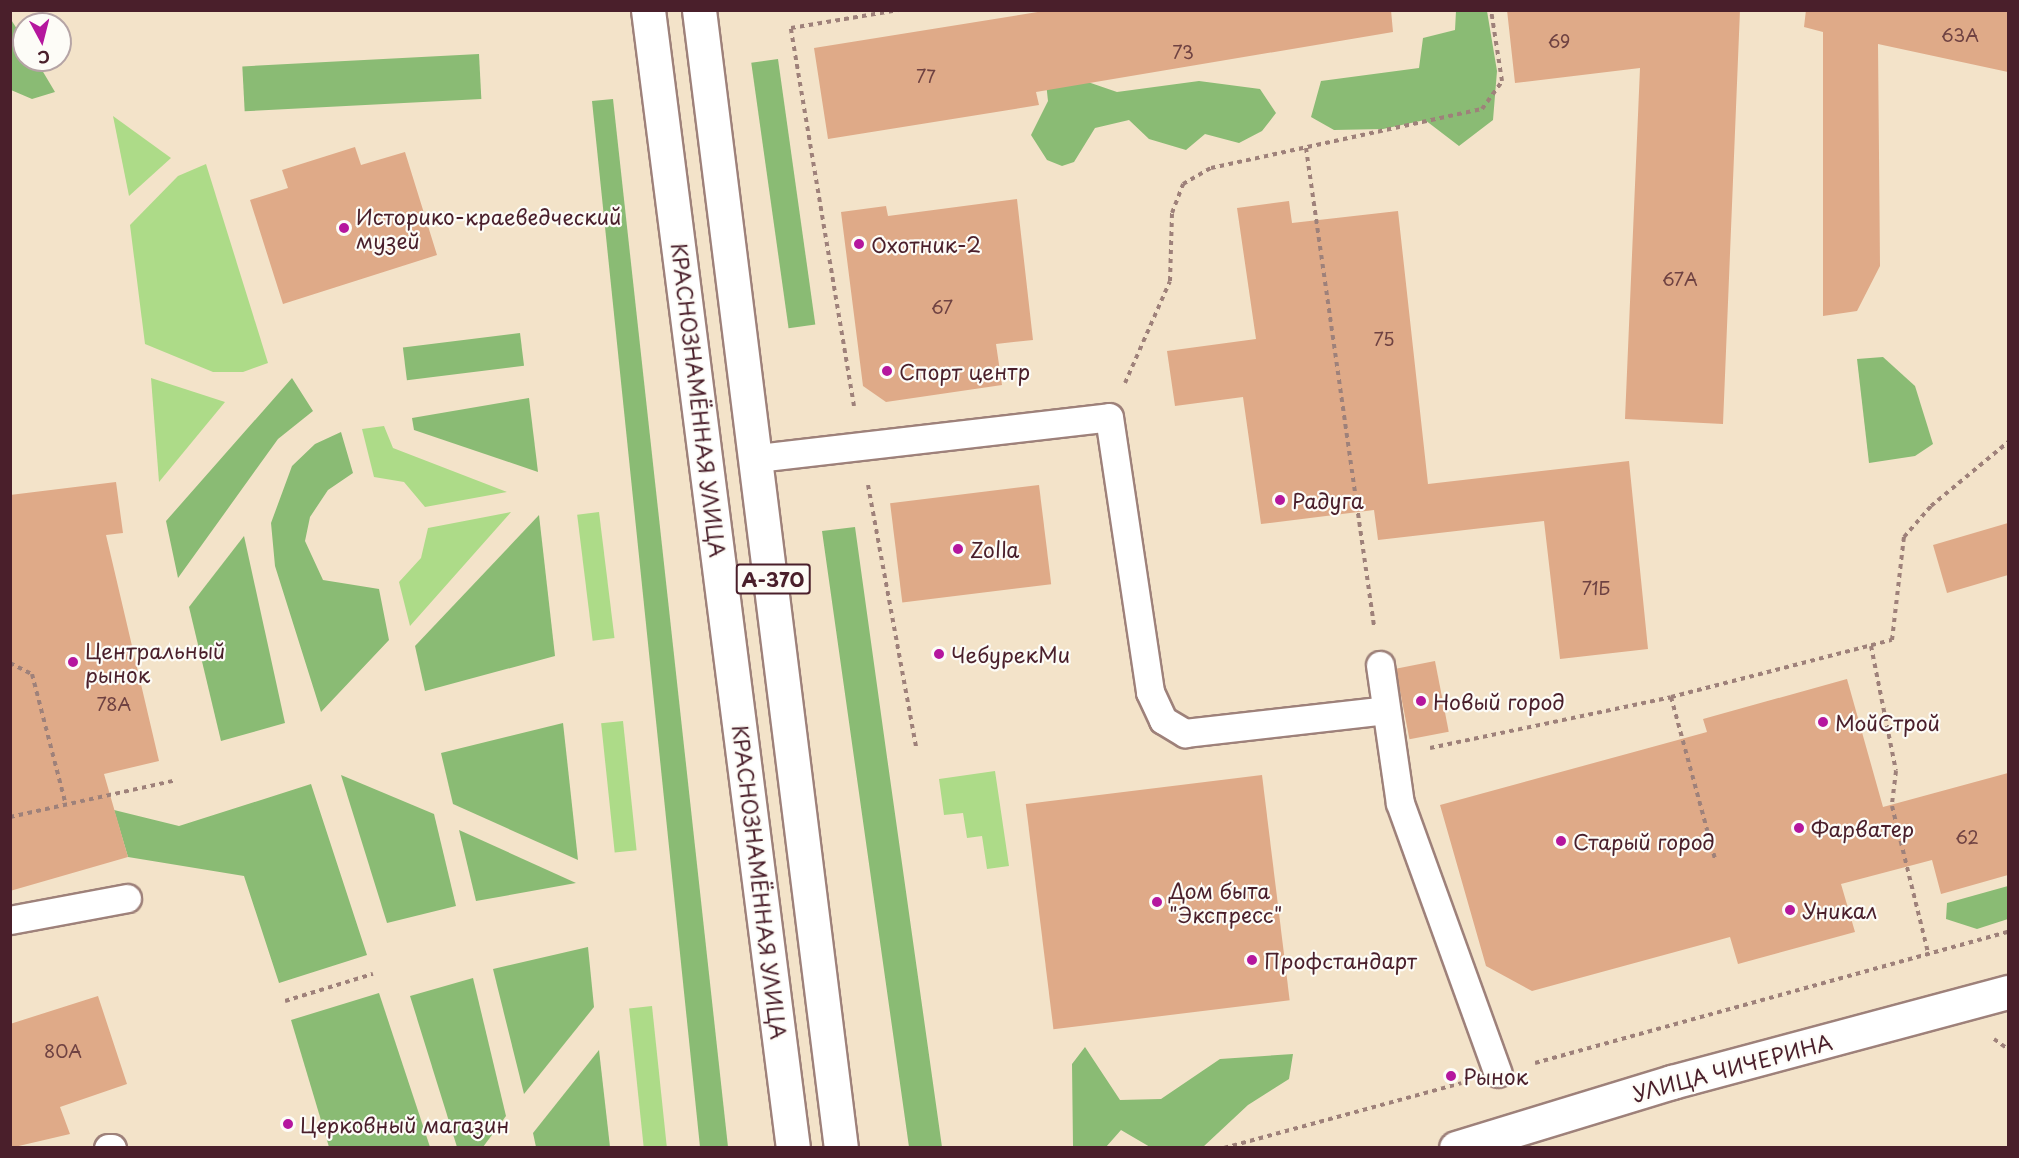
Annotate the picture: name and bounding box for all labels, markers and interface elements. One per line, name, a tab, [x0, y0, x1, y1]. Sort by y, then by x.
north arrow	[12, 12, 72, 72]
house number: 63А	[1941, 24, 1979, 46]
house number: 69	[1548, 30, 1570, 52]
house number: 73	[1172, 41, 1194, 63]
text: С	[37, 45, 51, 71]
house number: 77	[916, 65, 936, 87]
place label: Историко-краеведческий музей	[356, 203, 621, 253]
marker: Историко-краеведческий музей	[337, 221, 351, 235]
place label: Охотник-2	[871, 231, 981, 257]
marker: Охотник-2	[852, 237, 866, 251]
street label: КРАСНОЗНАМЁННАЯ УЛИЦА	[667, 241, 731, 559]
house number: 67А	[1662, 268, 1698, 290]
house number: 67	[931, 296, 953, 318]
house number: 75	[1374, 328, 1394, 350]
place label: Спорт центр	[899, 358, 1030, 384]
marker: Спорт центр	[880, 364, 894, 378]
place label: Радуга	[1292, 487, 1364, 513]
marker: Радуга	[1273, 493, 1287, 507]
place label: Zolla	[970, 536, 1019, 562]
marker: Zolla	[951, 542, 965, 556]
road number: А-370	[736, 562, 810, 596]
house number: 71Б	[1582, 577, 1610, 599]
place label: Центральный рынок	[85, 637, 225, 687]
place label: ЧебурекМи	[951, 641, 1070, 667]
marker: ЧебурекМи	[932, 647, 946, 661]
marker: Центральный рынок	[66, 655, 80, 669]
place label: Новый город	[1433, 688, 1565, 714]
house number: 78А	[97, 693, 131, 715]
marker: Новый город	[1414, 694, 1428, 708]
place label: МойСтрой	[1835, 709, 1940, 735]
marker: МойСтрой	[1816, 715, 1830, 729]
street label: КРАСНОЗНАМЁННАЯ УЛИЦА	[728, 723, 792, 1041]
place label: Фарватер	[1811, 815, 1914, 841]
marker: Фарватер	[1792, 821, 1806, 835]
house number: 62	[1955, 826, 1979, 848]
place label: Старый город	[1573, 828, 1715, 854]
marker: Старый город	[1554, 834, 1568, 848]
place label: Дом быта "Экспресс"	[1169, 877, 1282, 927]
marker: Дом быта "Экспресс"	[1150, 895, 1164, 909]
place label: Уникал	[1802, 897, 1877, 923]
marker: Уникал	[1783, 903, 1797, 917]
place label: Профстандарт	[1264, 947, 1417, 973]
marker: Профстандарт	[1245, 953, 1259, 967]
street label: УЛИЦА ЧИЧЕРИНА	[1628, 1028, 1836, 1106]
house number: 80А	[44, 1040, 82, 1062]
place label: Рынок	[1463, 1063, 1528, 1089]
marker: Рынок	[1444, 1069, 1458, 1083]
place label: Церковный магазин	[300, 1111, 509, 1137]
marker: Церковный магазин	[281, 1117, 295, 1131]

